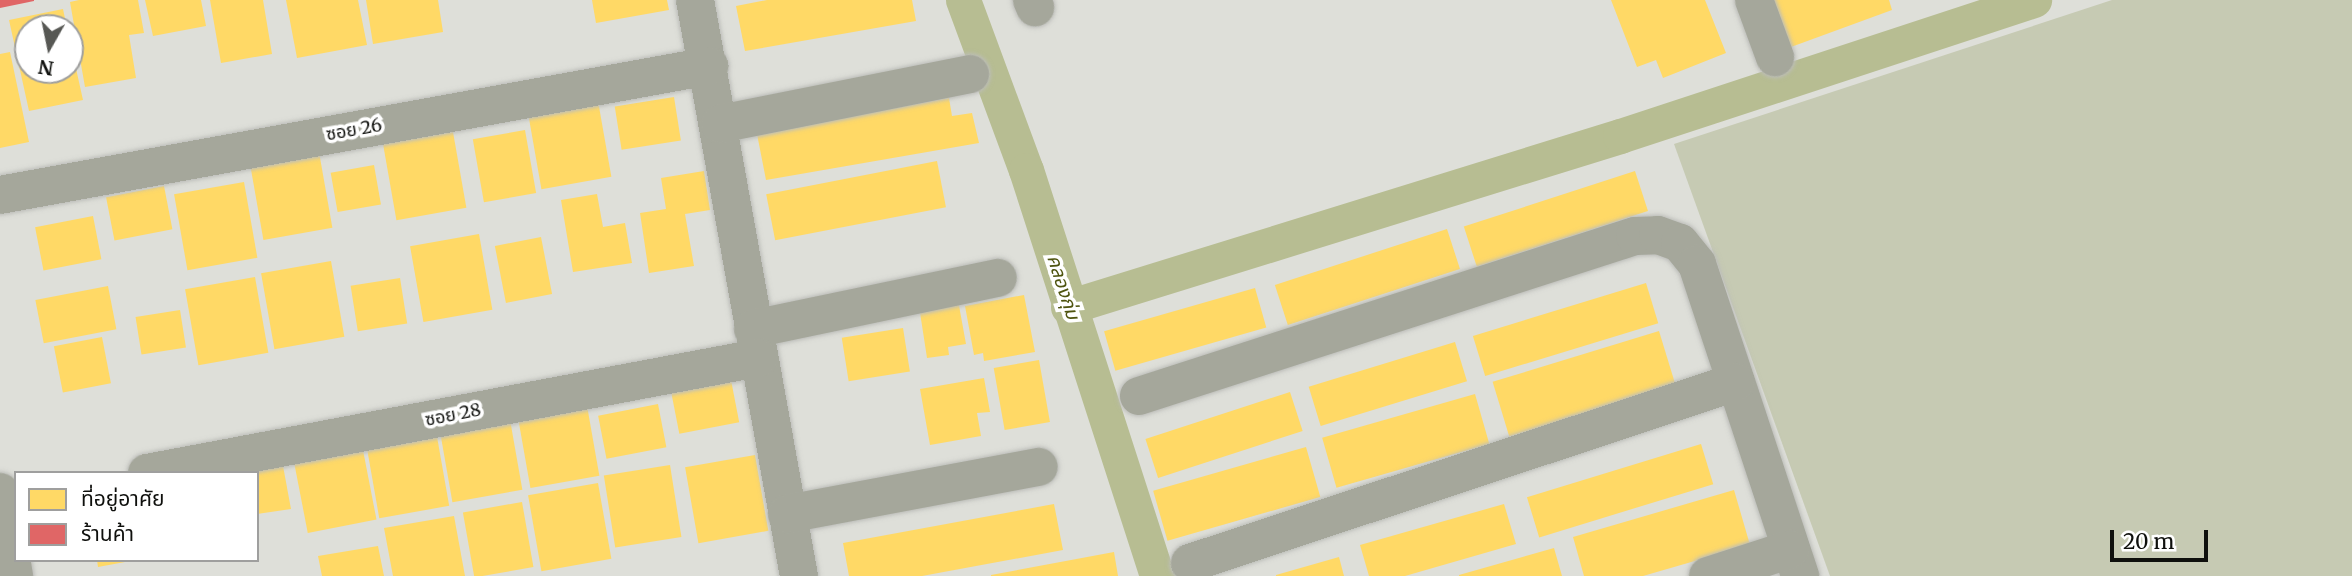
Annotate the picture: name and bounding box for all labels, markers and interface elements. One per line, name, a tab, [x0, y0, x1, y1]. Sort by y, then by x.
north arrow	[14, 14, 84, 84]
text: N	[37, 55, 55, 81]
street label: ซอย 26	[324, 114, 384, 146]
water label: คลองกุ่ม	[1042, 252, 1084, 322]
street label: ซอย 28	[423, 399, 483, 431]
legend	[14, 471, 259, 562]
text: ที่อยู่อาศัย	[81, 485, 165, 512]
scale bar	[2114, 516, 2212, 560]
text: ร้านค้า	[81, 520, 134, 547]
text: 20 m	[2123, 528, 2174, 555]

